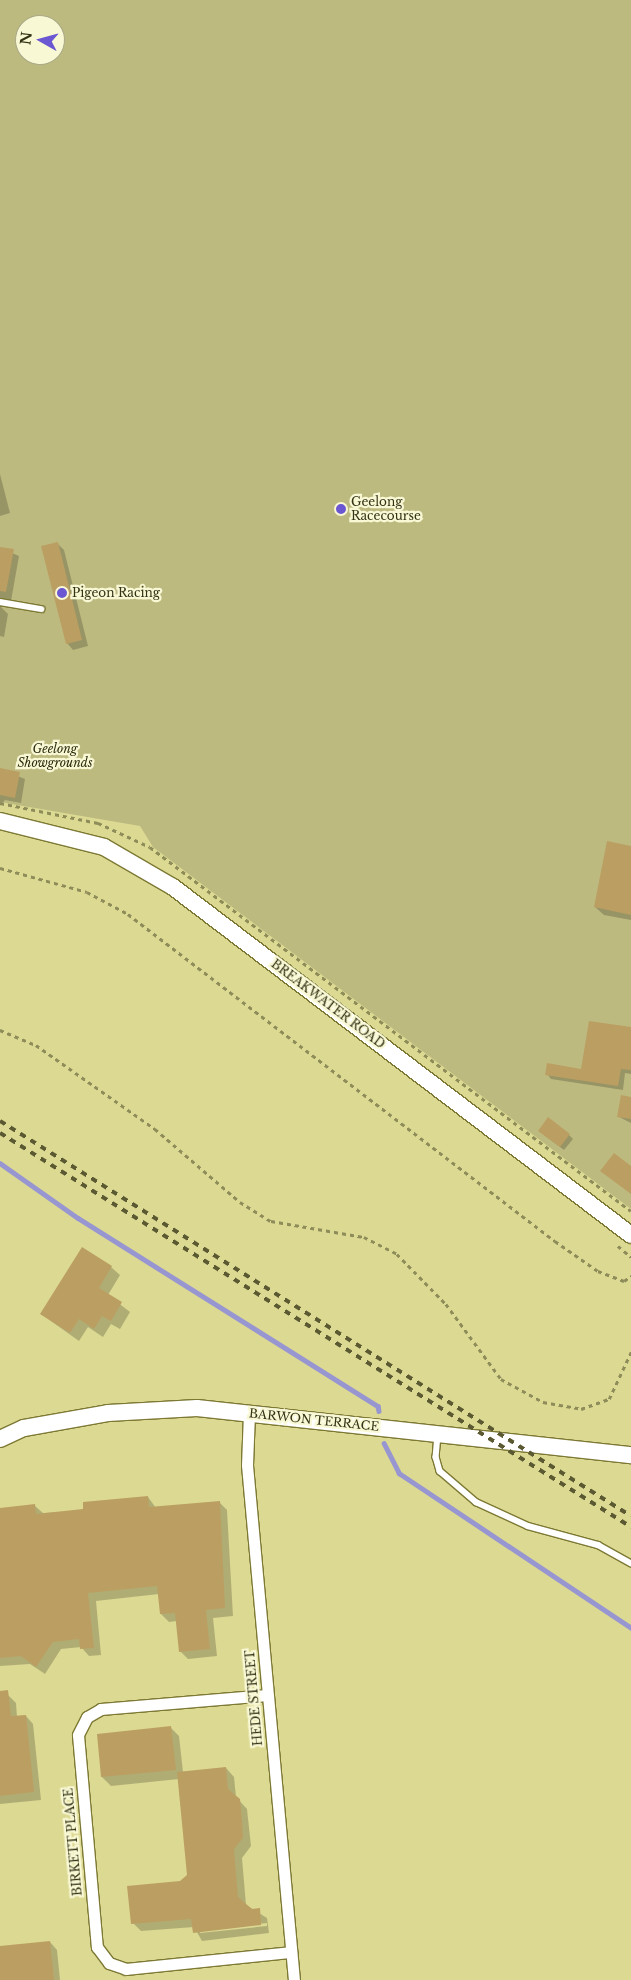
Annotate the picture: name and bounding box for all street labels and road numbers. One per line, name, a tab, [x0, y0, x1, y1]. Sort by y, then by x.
street label: BREAKWATER ROAD	[268, 956, 388, 1052]
street label: BARWON TERRACE	[248, 1406, 380, 1434]
street label: HEDE STREET	[243, 1649, 265, 1747]
street label: BIRKETT PLACE	[61, 1787, 85, 1897]

